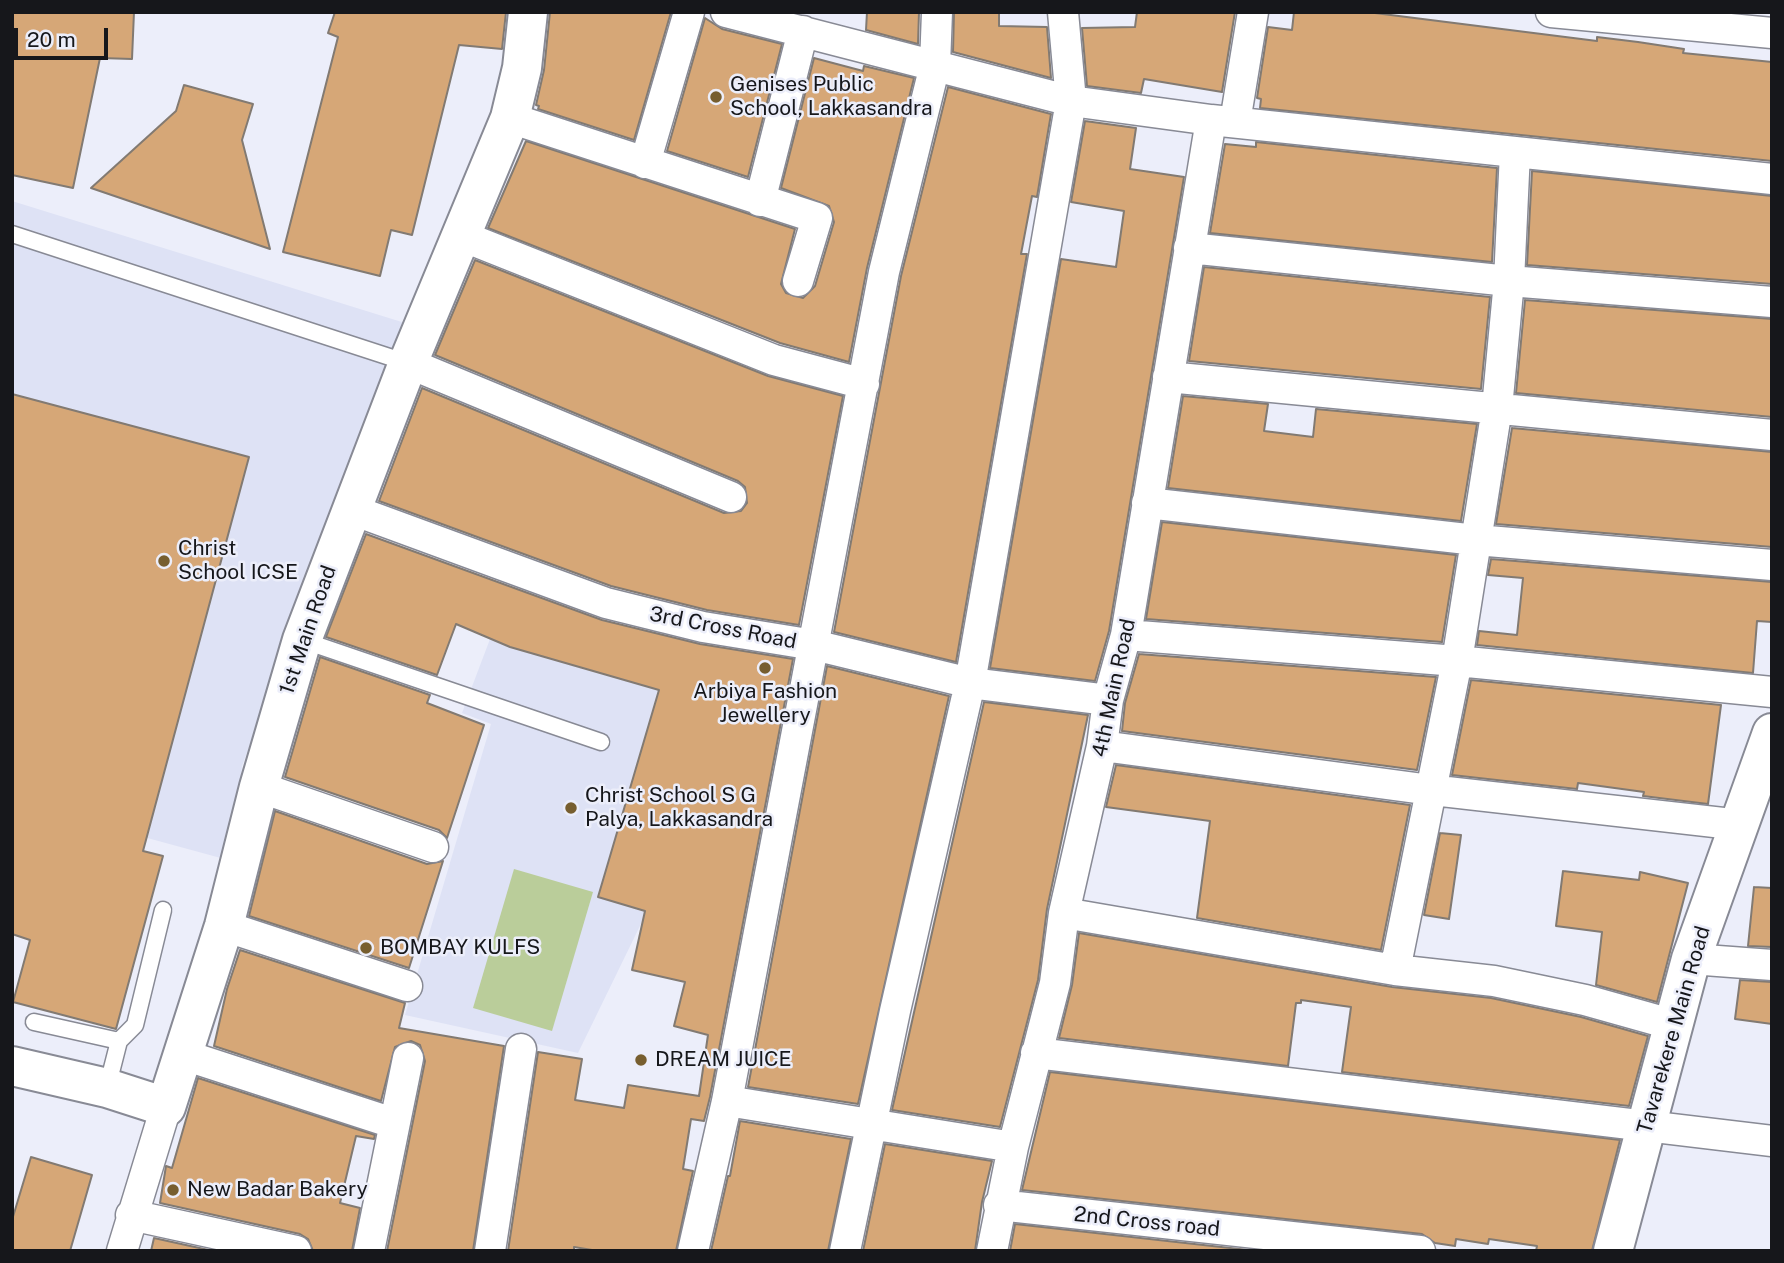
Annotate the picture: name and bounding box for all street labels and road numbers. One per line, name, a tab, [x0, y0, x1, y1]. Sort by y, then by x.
street label: 1st Main Road	[274, 562, 342, 698]
street label: 3rd Cross Road	[647, 601, 799, 655]
street label: 4th Main Road	[1087, 616, 1141, 760]
street label: Tavarekere Main Road	[1632, 923, 1716, 1137]
street label: 2nd Cross road	[1073, 1202, 1221, 1242]

